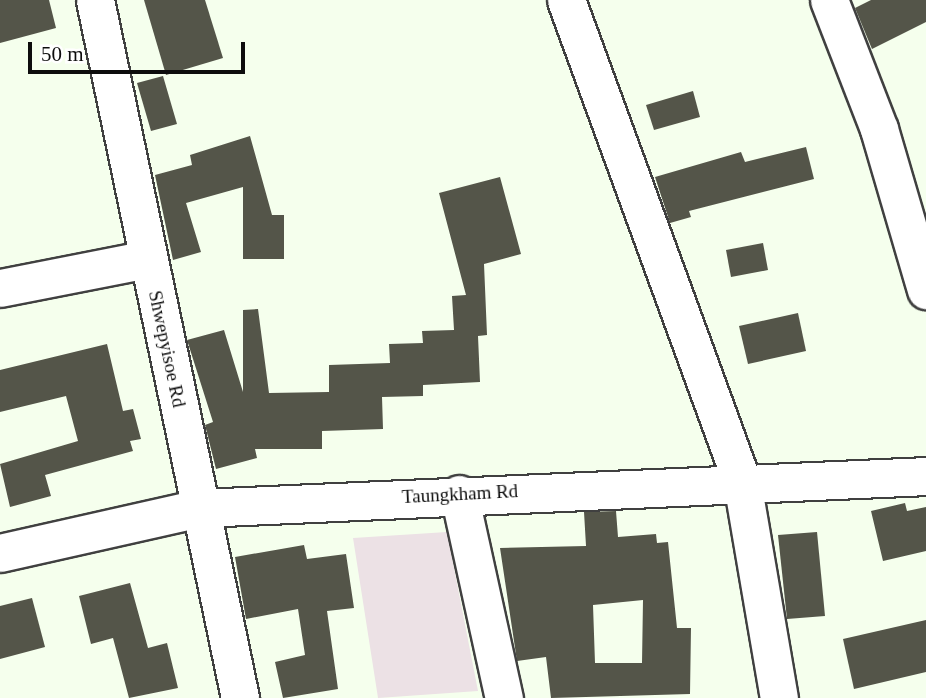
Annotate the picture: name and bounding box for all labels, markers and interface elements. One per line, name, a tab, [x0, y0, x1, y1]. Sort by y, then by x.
scale bar	[32, 28, 248, 72]
text: 50 m	[41, 42, 84, 66]
street label: Shwepyisoe Rd	[142, 281, 192, 417]
street label: Taungkham Rd	[393, 479, 527, 509]

